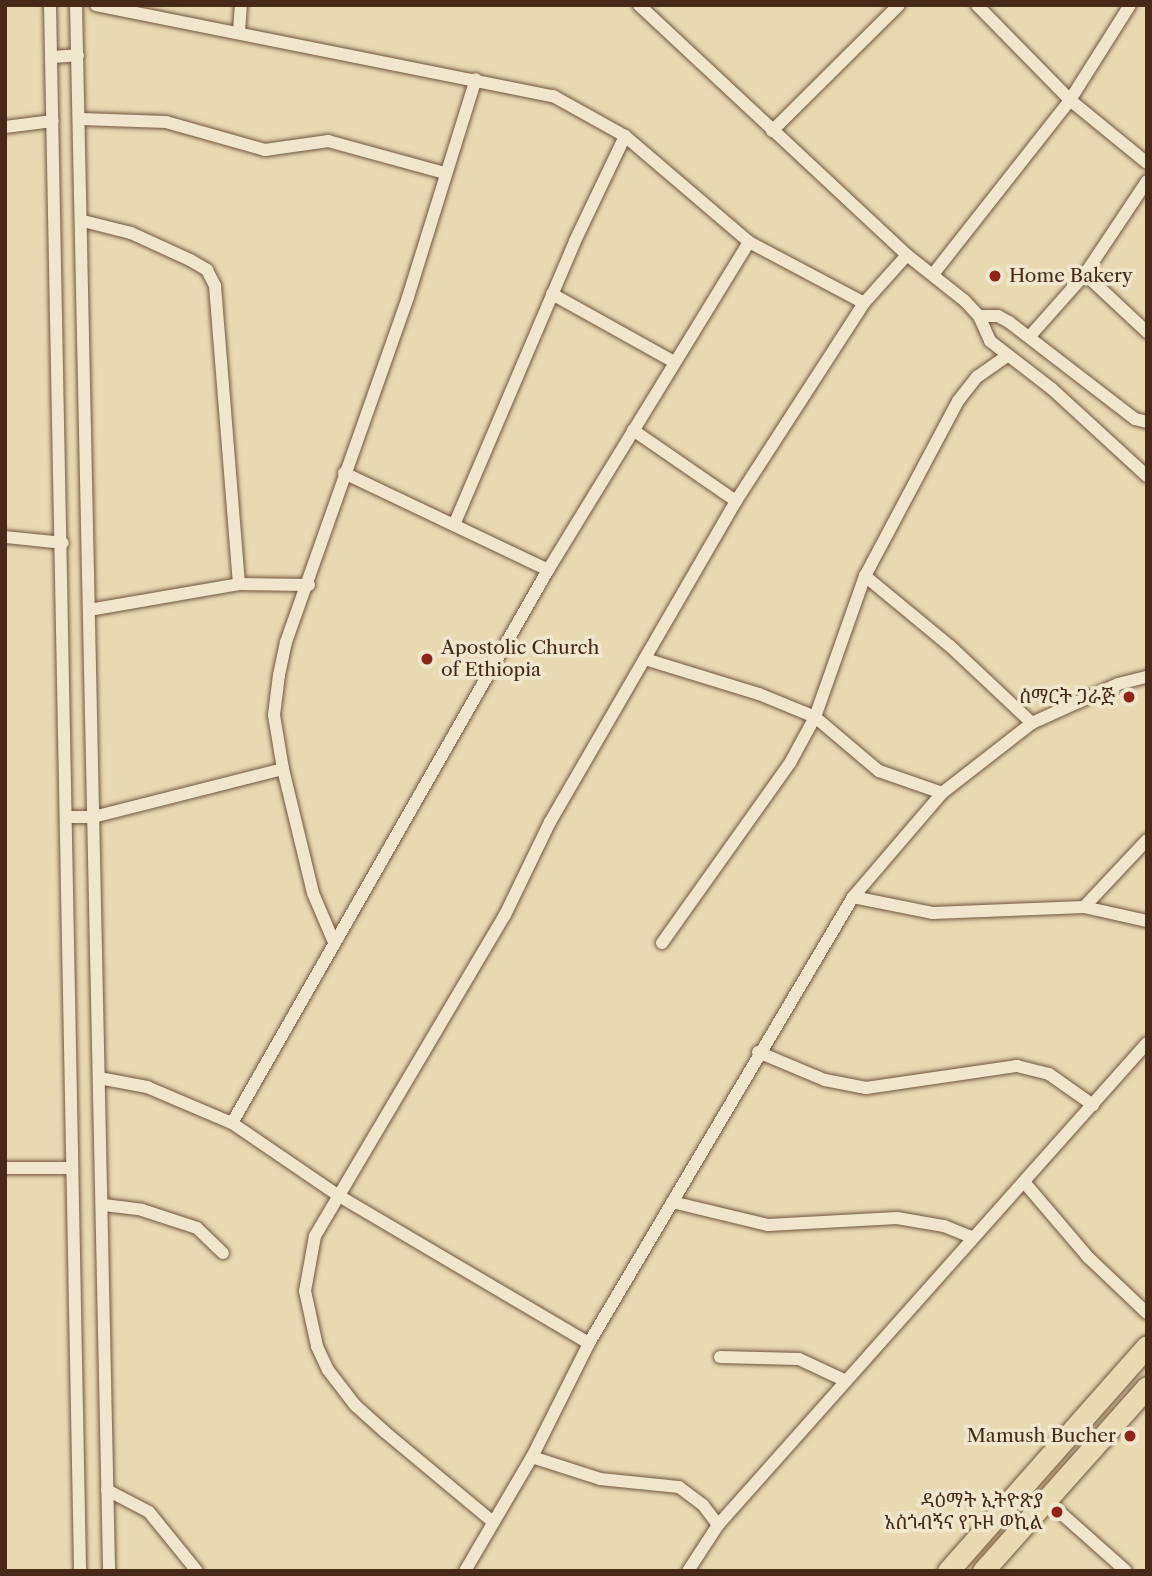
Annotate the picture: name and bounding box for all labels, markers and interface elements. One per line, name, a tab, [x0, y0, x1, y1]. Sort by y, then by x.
place label: Home Bakery	[1009, 265, 1133, 287]
marker: Home Bakery	[987, 268, 1003, 284]
place label: Apostolic Church of Ethiopia	[441, 637, 599, 681]
marker: Apostolic Church of Ethiopia	[419, 651, 435, 667]
place label: ስማርት ጋራጅ	[1019, 686, 1115, 708]
marker: ስማርት ጋራጅ	[1121, 689, 1137, 705]
place label: Mamush Bucher	[967, 1425, 1116, 1447]
marker: Mamush Bucher	[1122, 1428, 1138, 1444]
place label: ዳዕማት ኢትዮጽያ አስጎብኝና የጉዞ ወኪል	[884, 1490, 1043, 1534]
marker: ዳዕማት ኢትዮጽያ አስጎብኝና የጉዞ ወኪል	[1049, 1504, 1065, 1520]

